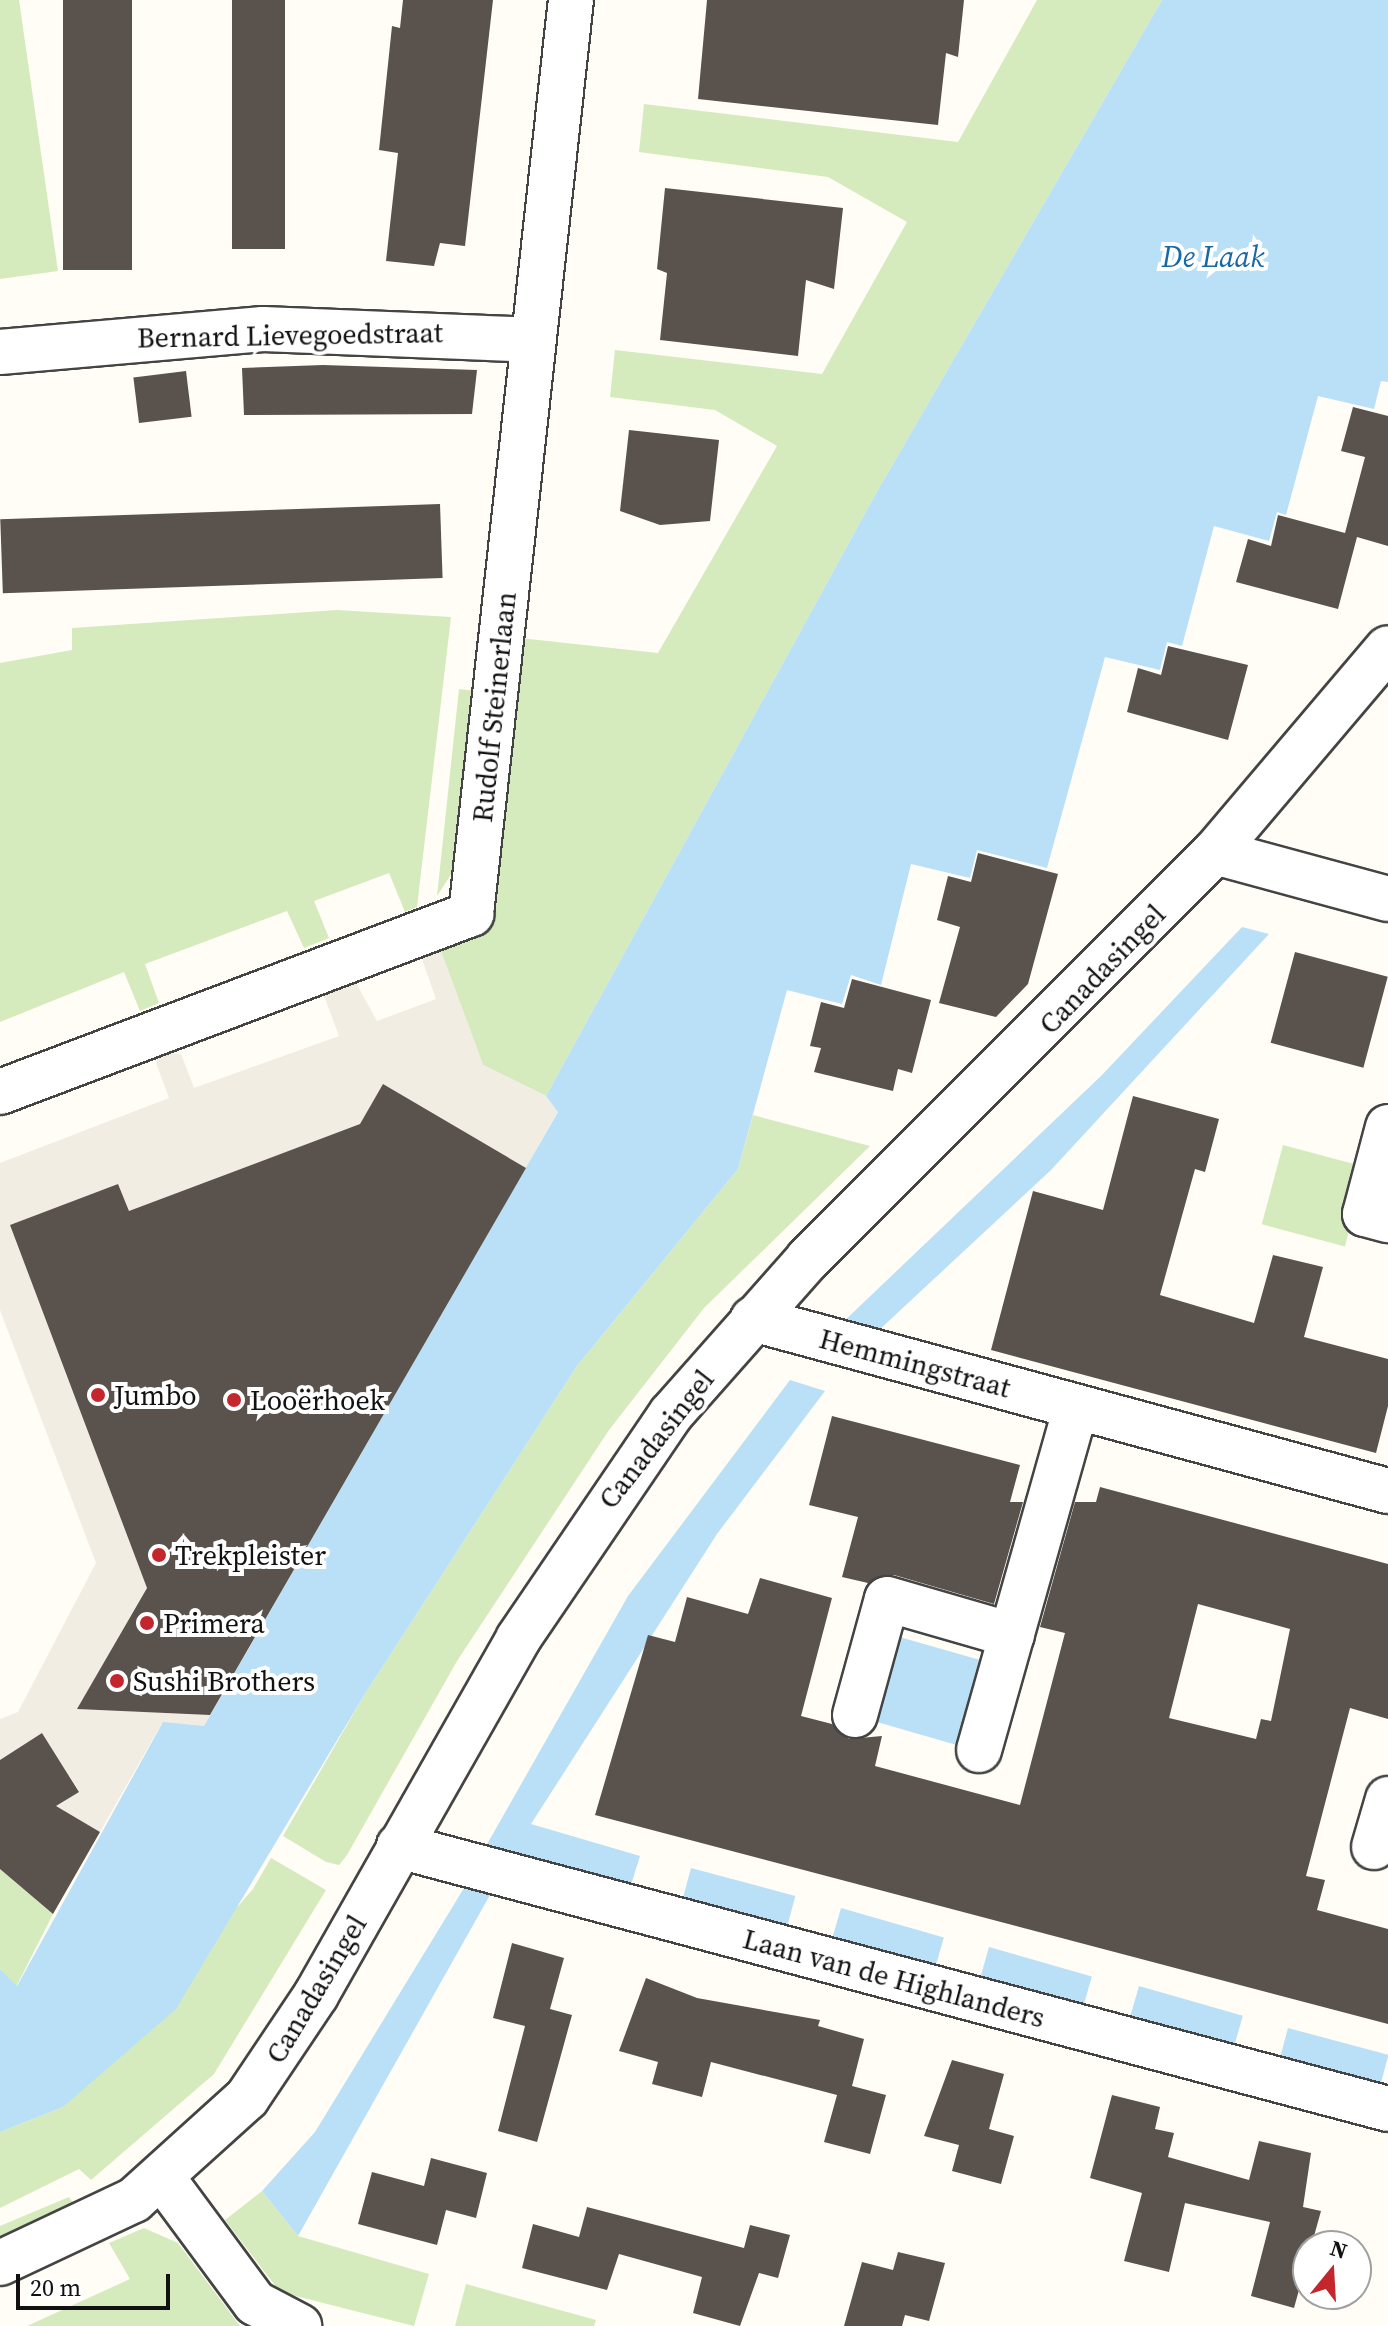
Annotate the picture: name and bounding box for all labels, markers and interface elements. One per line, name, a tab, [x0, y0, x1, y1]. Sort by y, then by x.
water label: De Laak	[1162, 239, 1264, 275]
street label: Bernard Lievegoedstraat	[137, 316, 443, 354]
street label: Rudolf Steinerlaan	[465, 590, 523, 824]
street label: Canadasingel	[1032, 897, 1172, 1041]
street label: Hemmingstraat	[816, 1321, 1014, 1405]
street label: Canadasingel	[591, 1363, 721, 1515]
place label: Jumbo	[114, 1378, 197, 1412]
place label: Looërhoek	[250, 1383, 385, 1417]
marker: Jumbo	[89, 1386, 107, 1404]
marker: Looërhoek	[225, 1391, 243, 1409]
place label: Trekpleister	[175, 1538, 326, 1572]
marker: Trekpleister	[150, 1546, 168, 1564]
place label: Primera	[163, 1606, 265, 1640]
marker: Primera	[138, 1614, 156, 1632]
place label: Sushi Brothers	[133, 1664, 315, 1698]
marker: Sushi Brothers	[108, 1672, 126, 1690]
street label: Canadasingel	[259, 1909, 373, 2069]
street label: Laan van de Highlanders	[739, 1922, 1049, 2034]
north arrow	[1292, 2230, 1372, 2310]
text: N	[1327, 2232, 1351, 2266]
scale bar	[20, 2258, 174, 2308]
text: 20 m	[30, 2271, 81, 2304]

